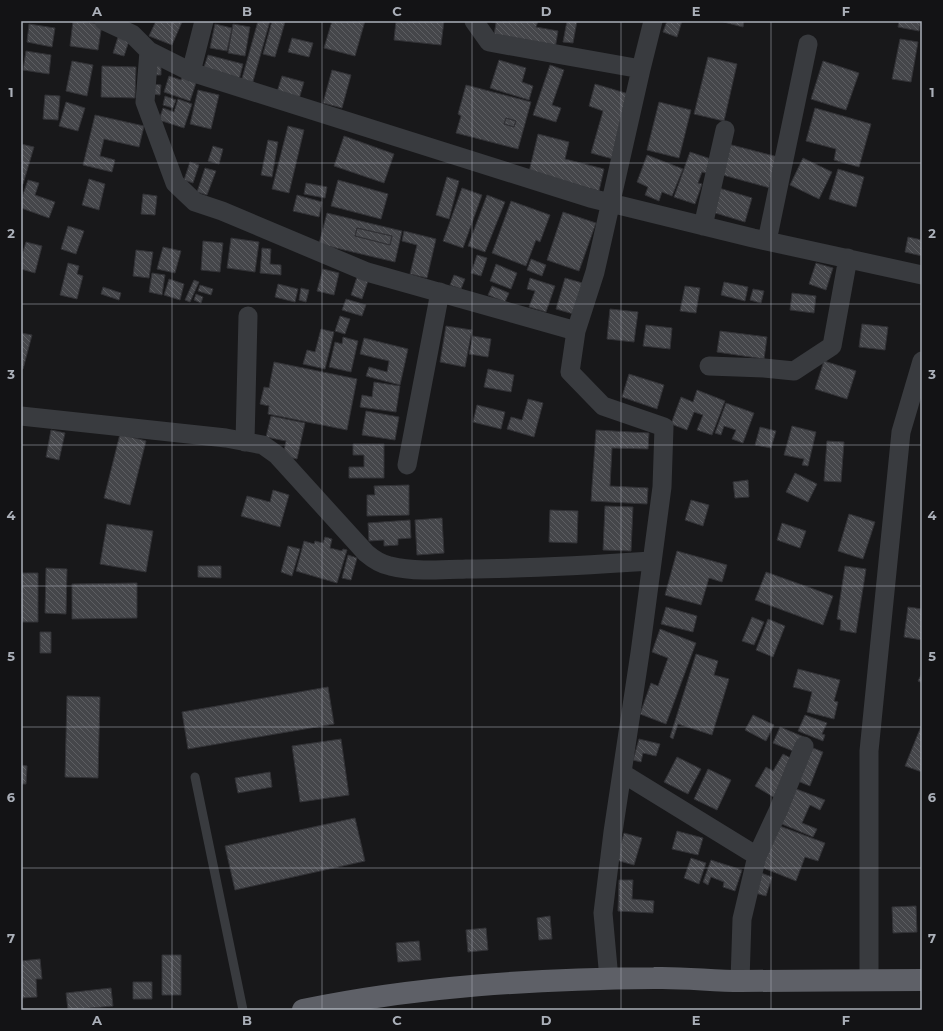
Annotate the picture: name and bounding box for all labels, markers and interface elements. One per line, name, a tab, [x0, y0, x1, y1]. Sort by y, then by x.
text: A	[91, 3, 103, 19]
text: B	[242, 3, 252, 19]
text: C	[392, 3, 402, 19]
text: D	[541, 3, 552, 19]
text: E	[692, 3, 701, 19]
text: F	[842, 3, 850, 19]
text: 1	[8, 84, 14, 100]
text: 1	[929, 84, 935, 100]
text: 2	[7, 225, 15, 241]
text: 2	[928, 225, 936, 241]
text: 3	[6, 366, 15, 382]
text: 3	[927, 366, 936, 382]
text: 4	[7, 507, 16, 523]
text: 4	[928, 507, 937, 523]
text: 5	[7, 648, 15, 664]
text: 5	[928, 648, 936, 664]
text: 6	[7, 789, 16, 805]
text: 6	[928, 789, 937, 805]
text: 7	[7, 930, 15, 946]
text: 7	[928, 930, 936, 946]
text: A	[91, 1012, 103, 1028]
text: B	[242, 1012, 252, 1028]
text: C	[392, 1012, 402, 1028]
text: D	[541, 1012, 552, 1028]
text: E	[692, 1012, 701, 1028]
text: F	[842, 1012, 850, 1028]

